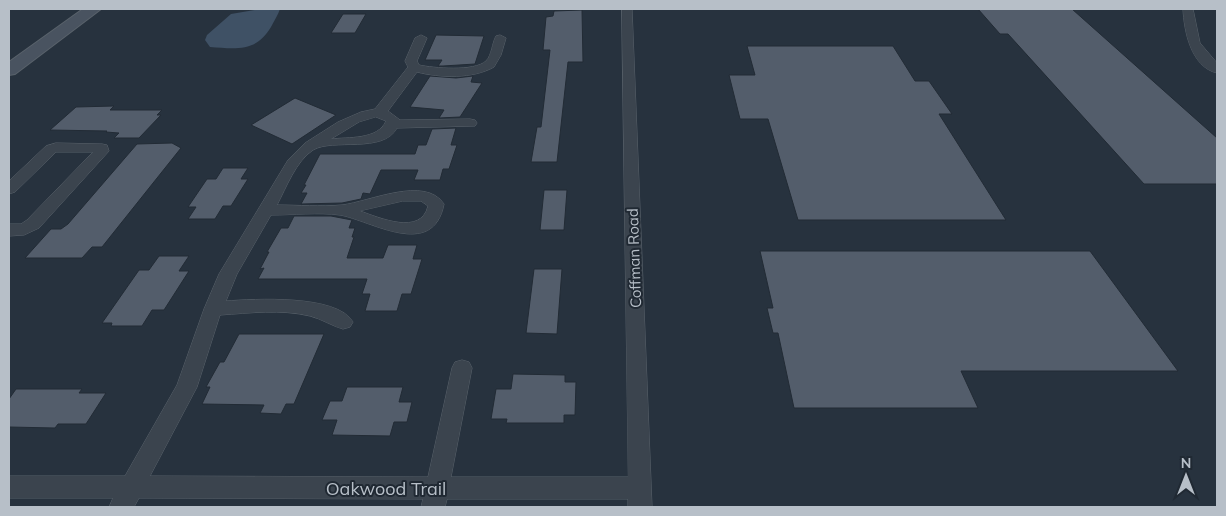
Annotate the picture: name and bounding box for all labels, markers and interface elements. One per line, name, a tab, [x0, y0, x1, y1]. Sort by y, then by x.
street label: Coffman Road	[623, 208, 645, 308]
north arrow	[1161, 451, 1211, 501]
text: N	[1181, 454, 1191, 472]
street label: Oakwood Trail	[326, 477, 446, 500]

